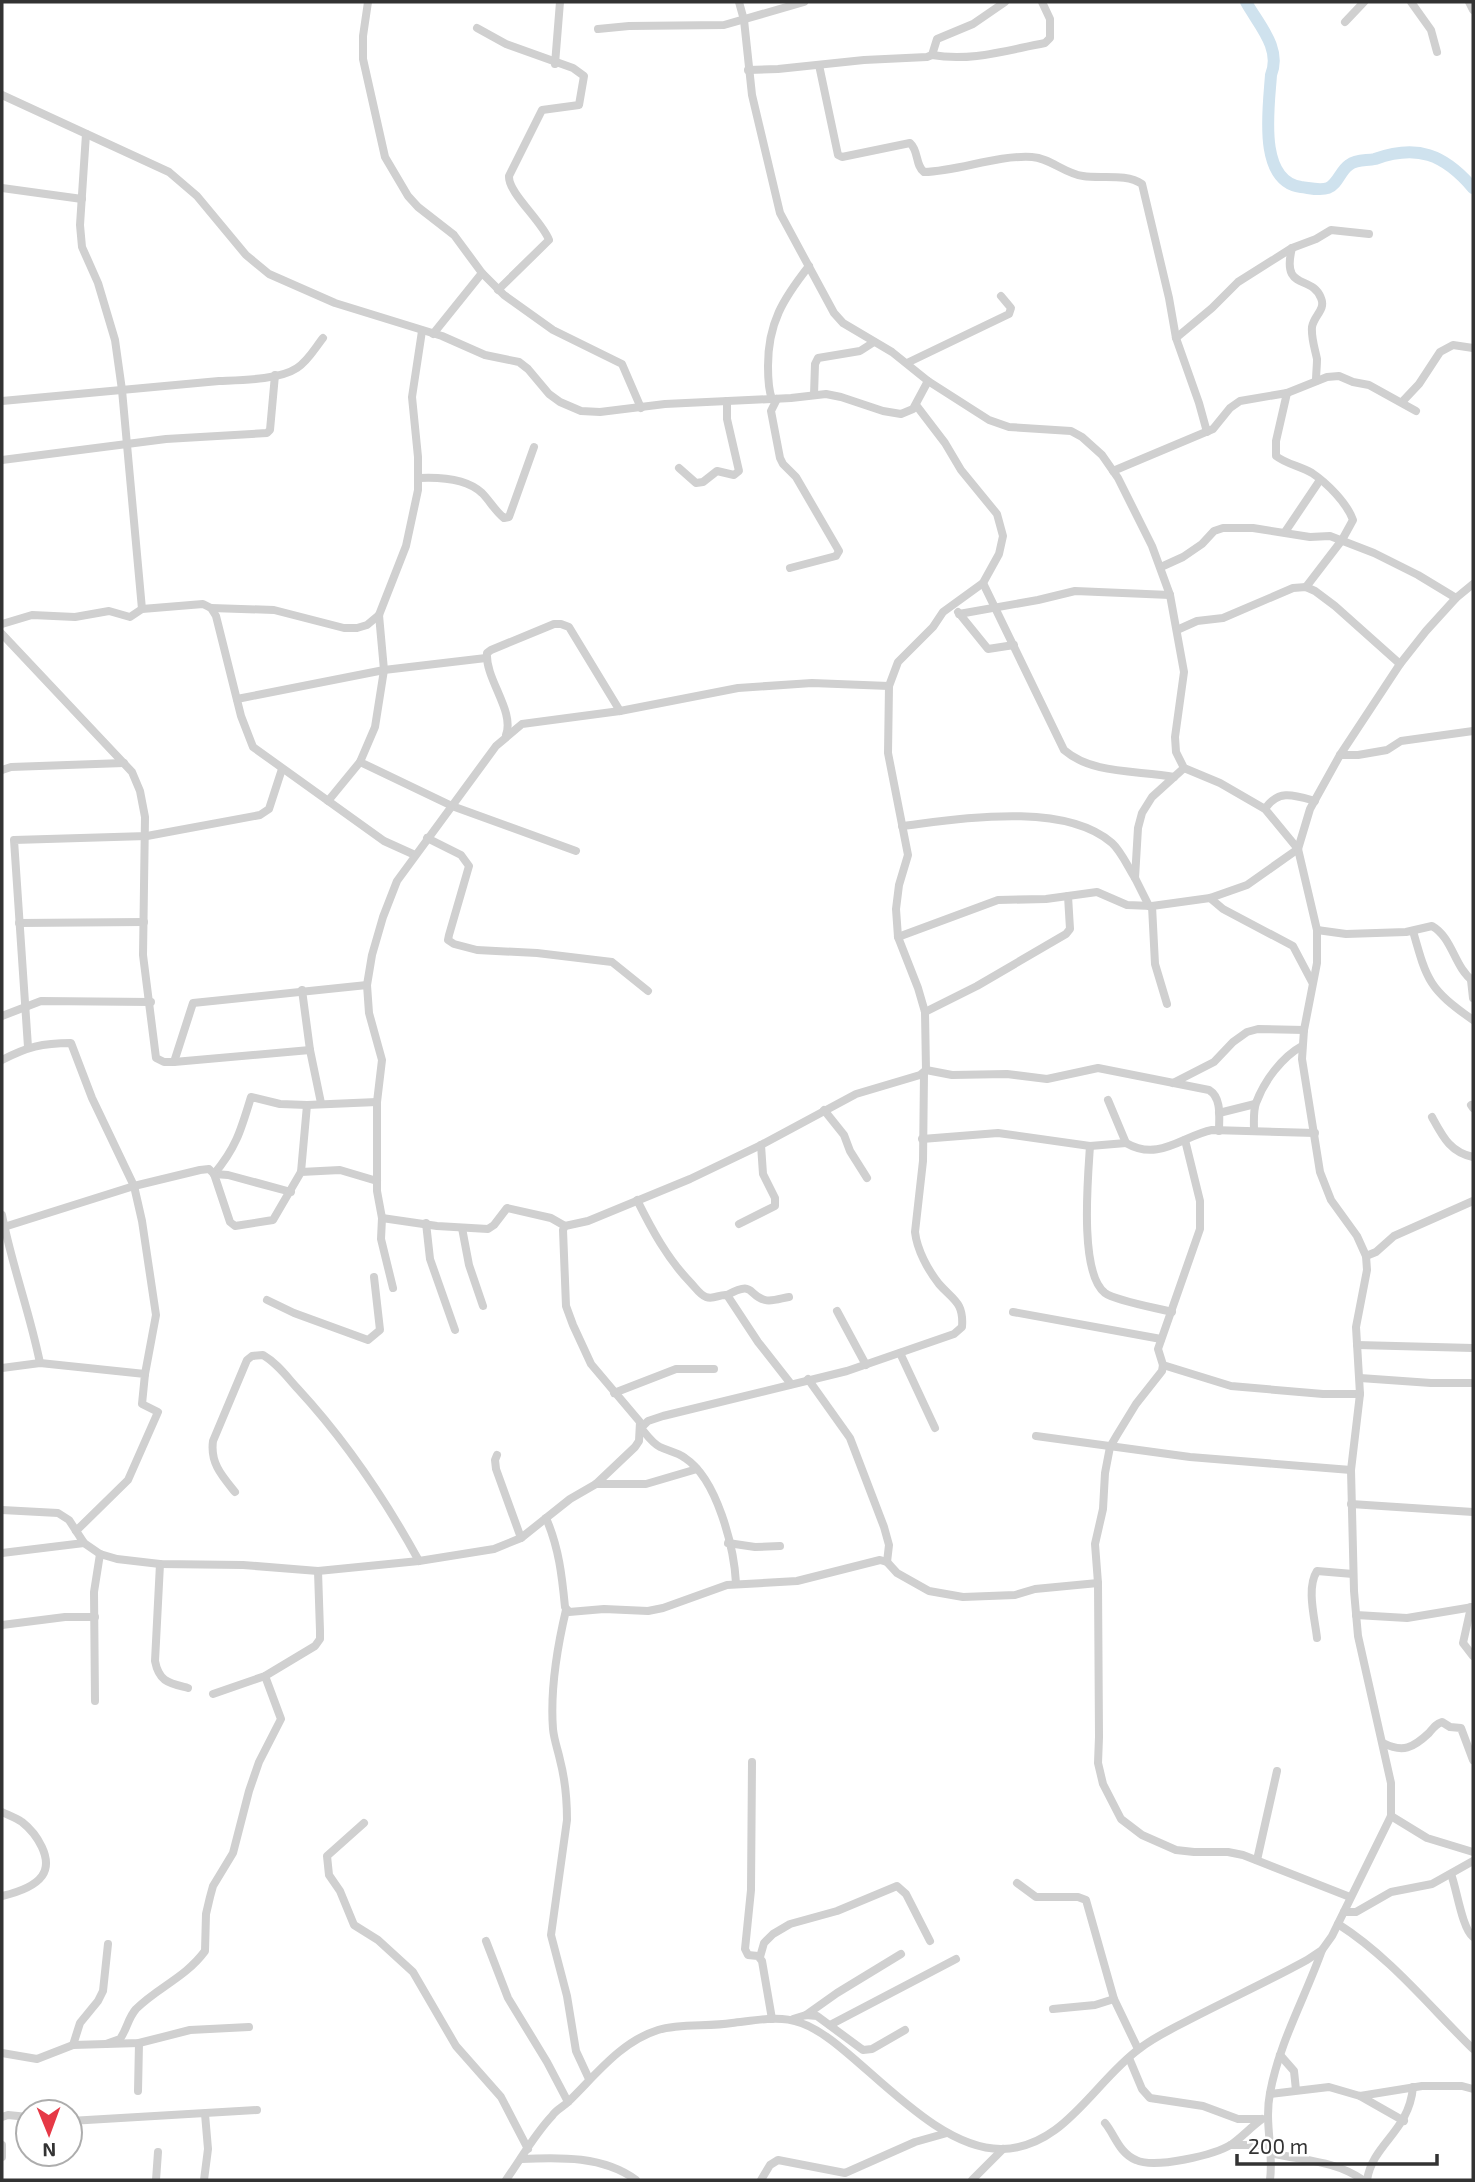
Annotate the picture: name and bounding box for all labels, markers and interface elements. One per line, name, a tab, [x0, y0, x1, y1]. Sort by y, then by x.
north arrow	[14, 2098, 84, 2168]
scale bar	[1237, 2122, 1436, 2166]
text: 200 m	[1248, 2133, 1308, 2158]
text: N	[42, 2139, 56, 2162]

